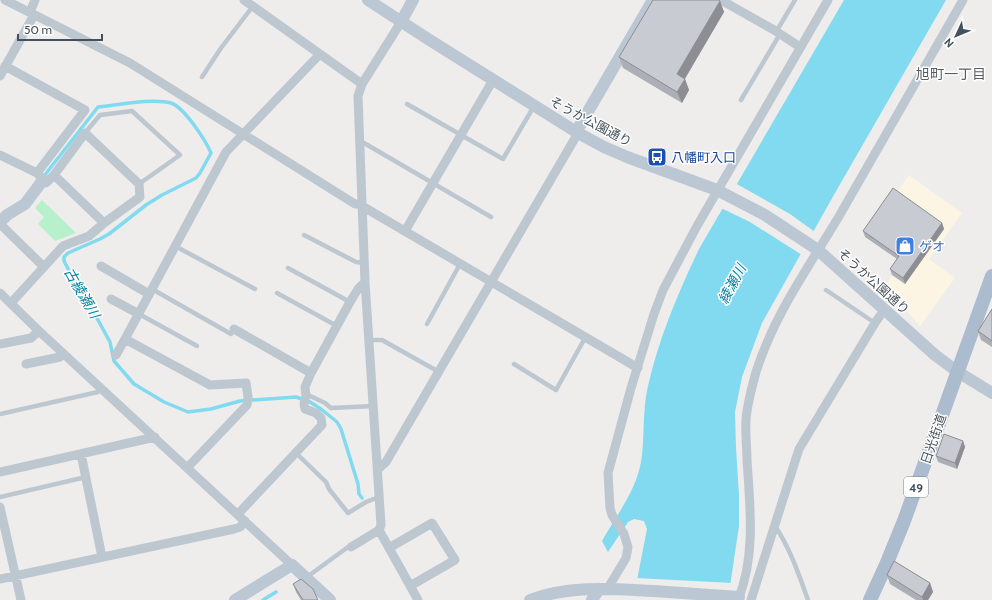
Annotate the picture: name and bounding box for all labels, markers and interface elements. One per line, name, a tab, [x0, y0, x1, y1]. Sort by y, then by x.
scale bar	[18, 16, 102, 42]
north arrow	[936, 16, 976, 56]
text: 50 m	[24, 22, 52, 37]
text: N	[941, 35, 957, 51]
district label: 旭町一丁目	[916, 65, 986, 83]
street label: そうか公園通り	[547, 93, 635, 149]
bus stop icon: 八幡町入口	[646, 146, 668, 168]
place label: 八幡町入口	[671, 149, 736, 165]
shop icon: ゲオ	[894, 235, 916, 257]
place label: ゲオ	[919, 238, 945, 254]
street label: そうか公園通り	[835, 245, 913, 317]
water label: 綾瀬川	[714, 259, 751, 307]
water label: 古綾瀬川	[60, 264, 105, 323]
street label: 日光街道	[917, 412, 949, 466]
road number: 49	[904, 477, 928, 497]

